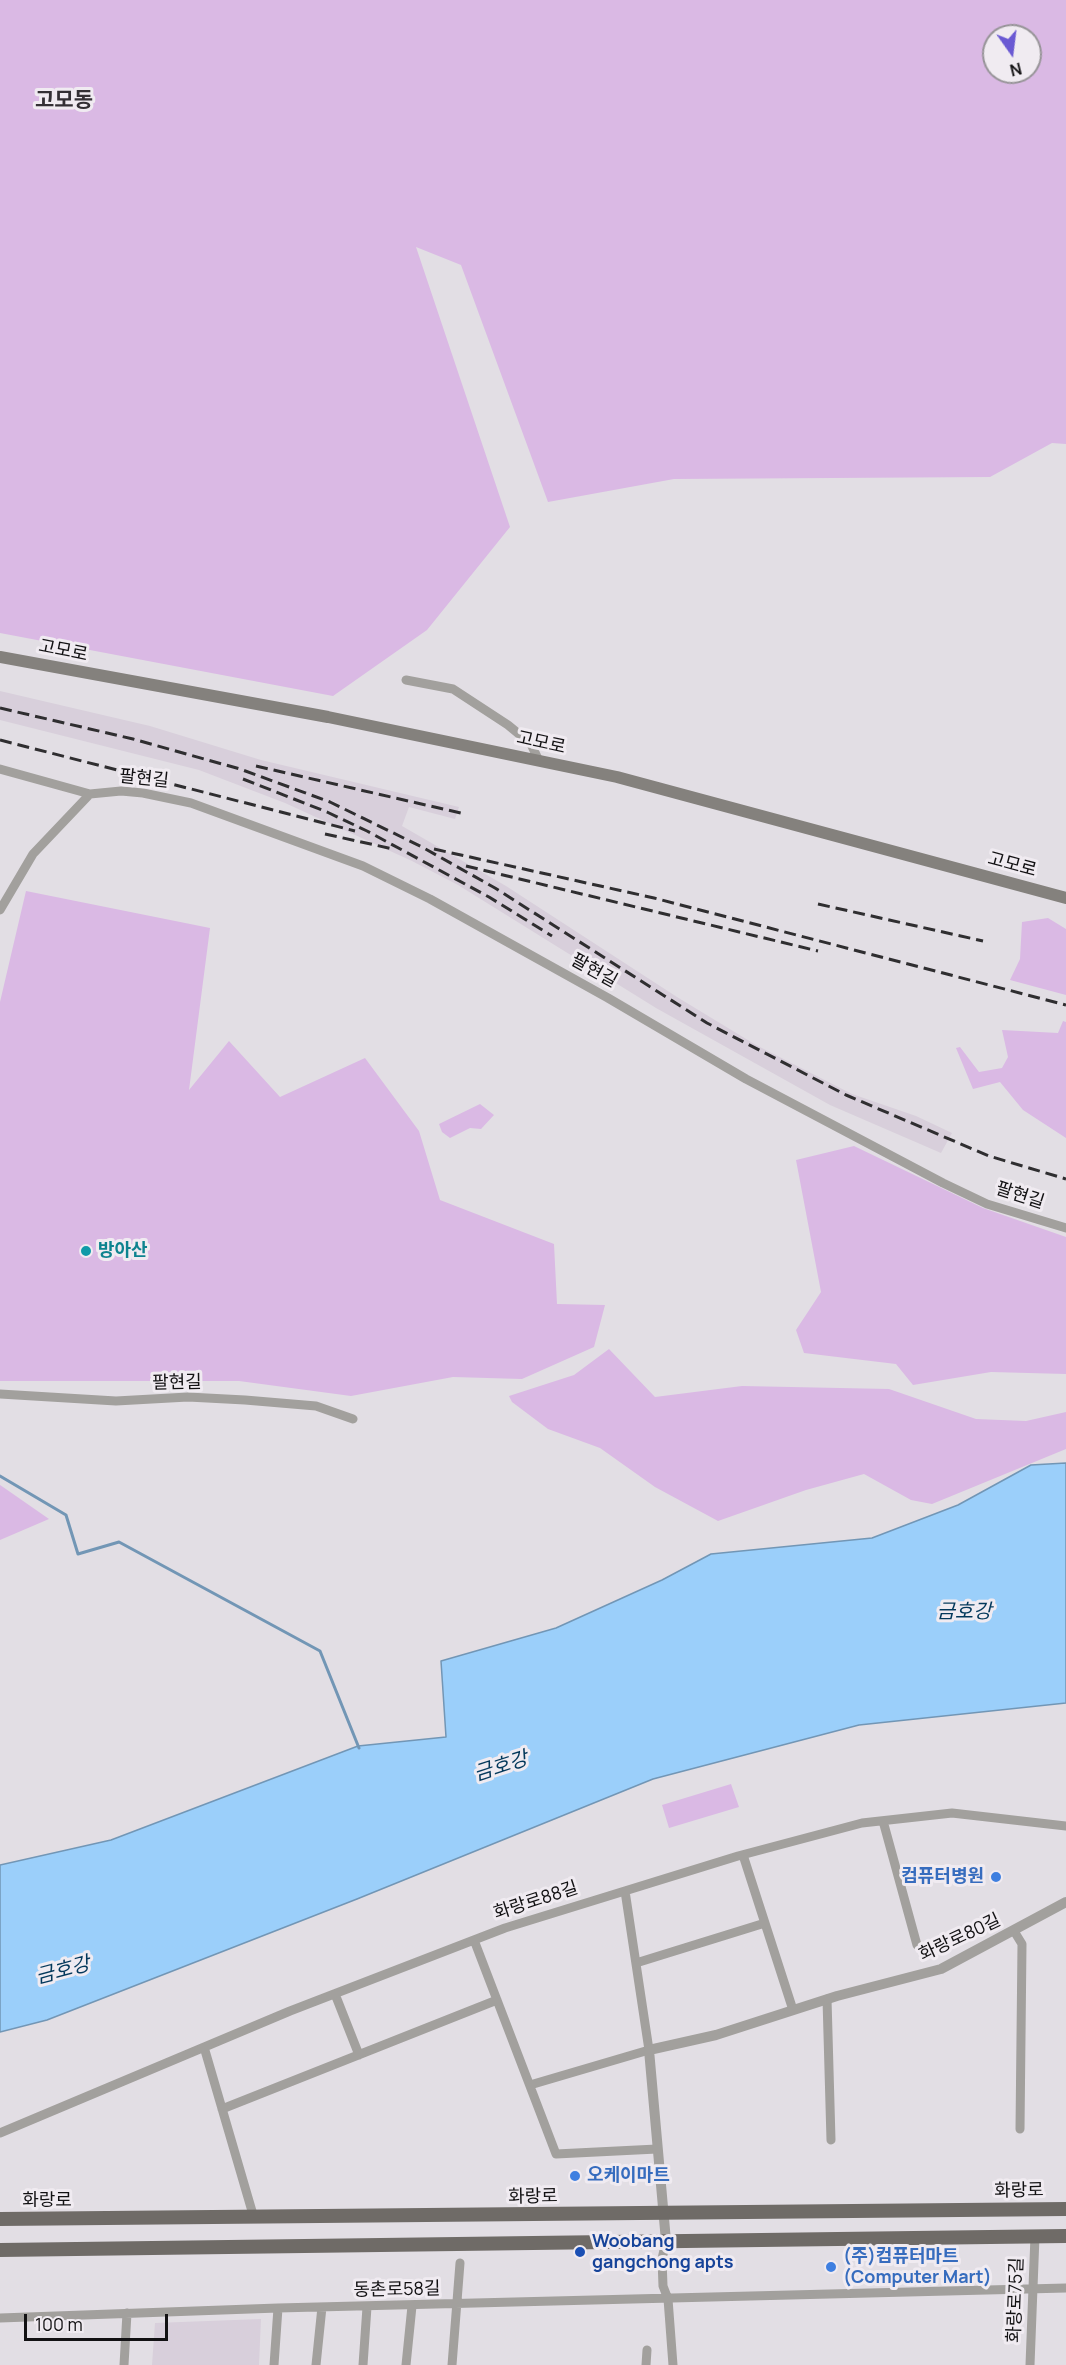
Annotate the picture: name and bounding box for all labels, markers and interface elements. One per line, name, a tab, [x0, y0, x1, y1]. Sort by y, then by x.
north arrow	[982, 24, 1042, 84]
text: N	[1008, 57, 1024, 82]
district label: 고모동	[35, 88, 93, 114]
street label: 고모로	[37, 636, 89, 666]
street label: 고모로	[514, 727, 568, 759]
street label: 팔현길	[118, 766, 170, 792]
street label: 고모로	[985, 848, 1039, 882]
street label: 팔현길	[567, 950, 621, 992]
street label: 팔현길	[993, 1178, 1047, 1214]
place label: 방아산	[98, 1240, 148, 1262]
marker: 방아산	[79, 1244, 93, 1258]
street label: 팔현길	[152, 1372, 202, 1394]
water label: 금호강	[936, 1600, 992, 1624]
water label: 금호강	[471, 1747, 531, 1787]
place label: 컴퓨터병원	[901, 1866, 984, 1888]
marker: 컴퓨터병원	[989, 1870, 1003, 1884]
street label: 화랑로88길	[491, 1877, 581, 1925]
street label: 화랑로80길	[916, 1910, 1004, 1966]
water label: 금호강	[33, 1952, 93, 1990]
place label: 오케이마트	[587, 2165, 670, 2187]
marker: 오케이마트	[568, 2169, 582, 2183]
street label: 화랑로	[994, 2180, 1044, 2202]
street label: 화랑로	[508, 2186, 558, 2208]
street label: 화랑로	[22, 2190, 72, 2212]
place label: Woobang gangchong apts	[592, 2231, 733, 2274]
marker: Woobang gangchong apts	[573, 2245, 587, 2259]
place label: (주)컴퓨터마트 (Computer Mart)	[843, 2246, 992, 2288]
street label: 화랑로75길	[1004, 2257, 1028, 2343]
marker: (주)컴퓨터마트 (Computer Mart)	[824, 2260, 838, 2274]
street label: 동촌로58길	[353, 2278, 441, 2302]
scale bar	[27, 2302, 171, 2340]
text: 100 m	[35, 2312, 83, 2336]

